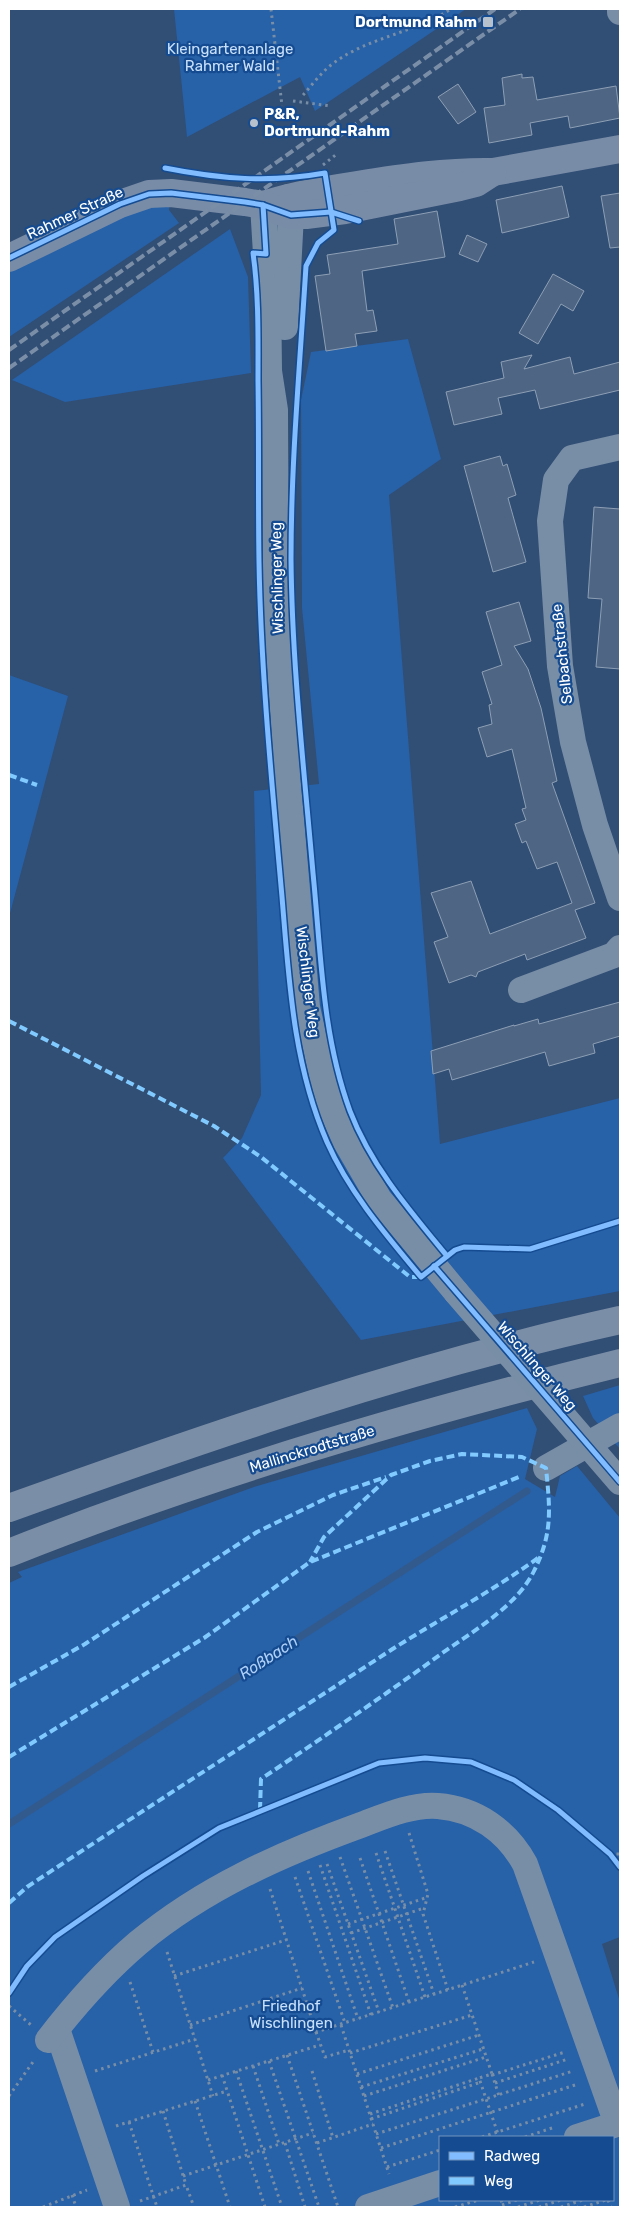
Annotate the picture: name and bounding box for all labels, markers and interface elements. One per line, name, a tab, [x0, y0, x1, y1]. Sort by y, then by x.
place label: Dortmund Rahm	[355, 13, 477, 31]
marker: Dortmund Rahm	[481, 15, 495, 29]
park label: Kleingartenanlage Rahmer Wald	[167, 40, 293, 75]
place label: P&R, Dortmund-Rahm	[264, 105, 390, 140]
marker: P&R, Dortmund-Rahm	[248, 117, 260, 129]
street label: Rahmer Straße	[24, 183, 126, 243]
street label: Wischlinger Weg	[267, 522, 287, 634]
street label: Selbachstraße	[548, 603, 576, 705]
street label: Wischlinger Weg	[292, 925, 324, 1039]
street label: Wischlinger Weg	[493, 1318, 581, 1414]
street label: Mallinckrodtstraße	[247, 1421, 377, 1477]
water label: Roßbach	[235, 1631, 301, 1683]
park label: Friedhof Wischlingen	[249, 1997, 333, 2032]
legend	[439, 2136, 614, 2201]
text: Radweg	[484, 2147, 540, 2165]
text: Weg	[484, 2172, 513, 2190]

